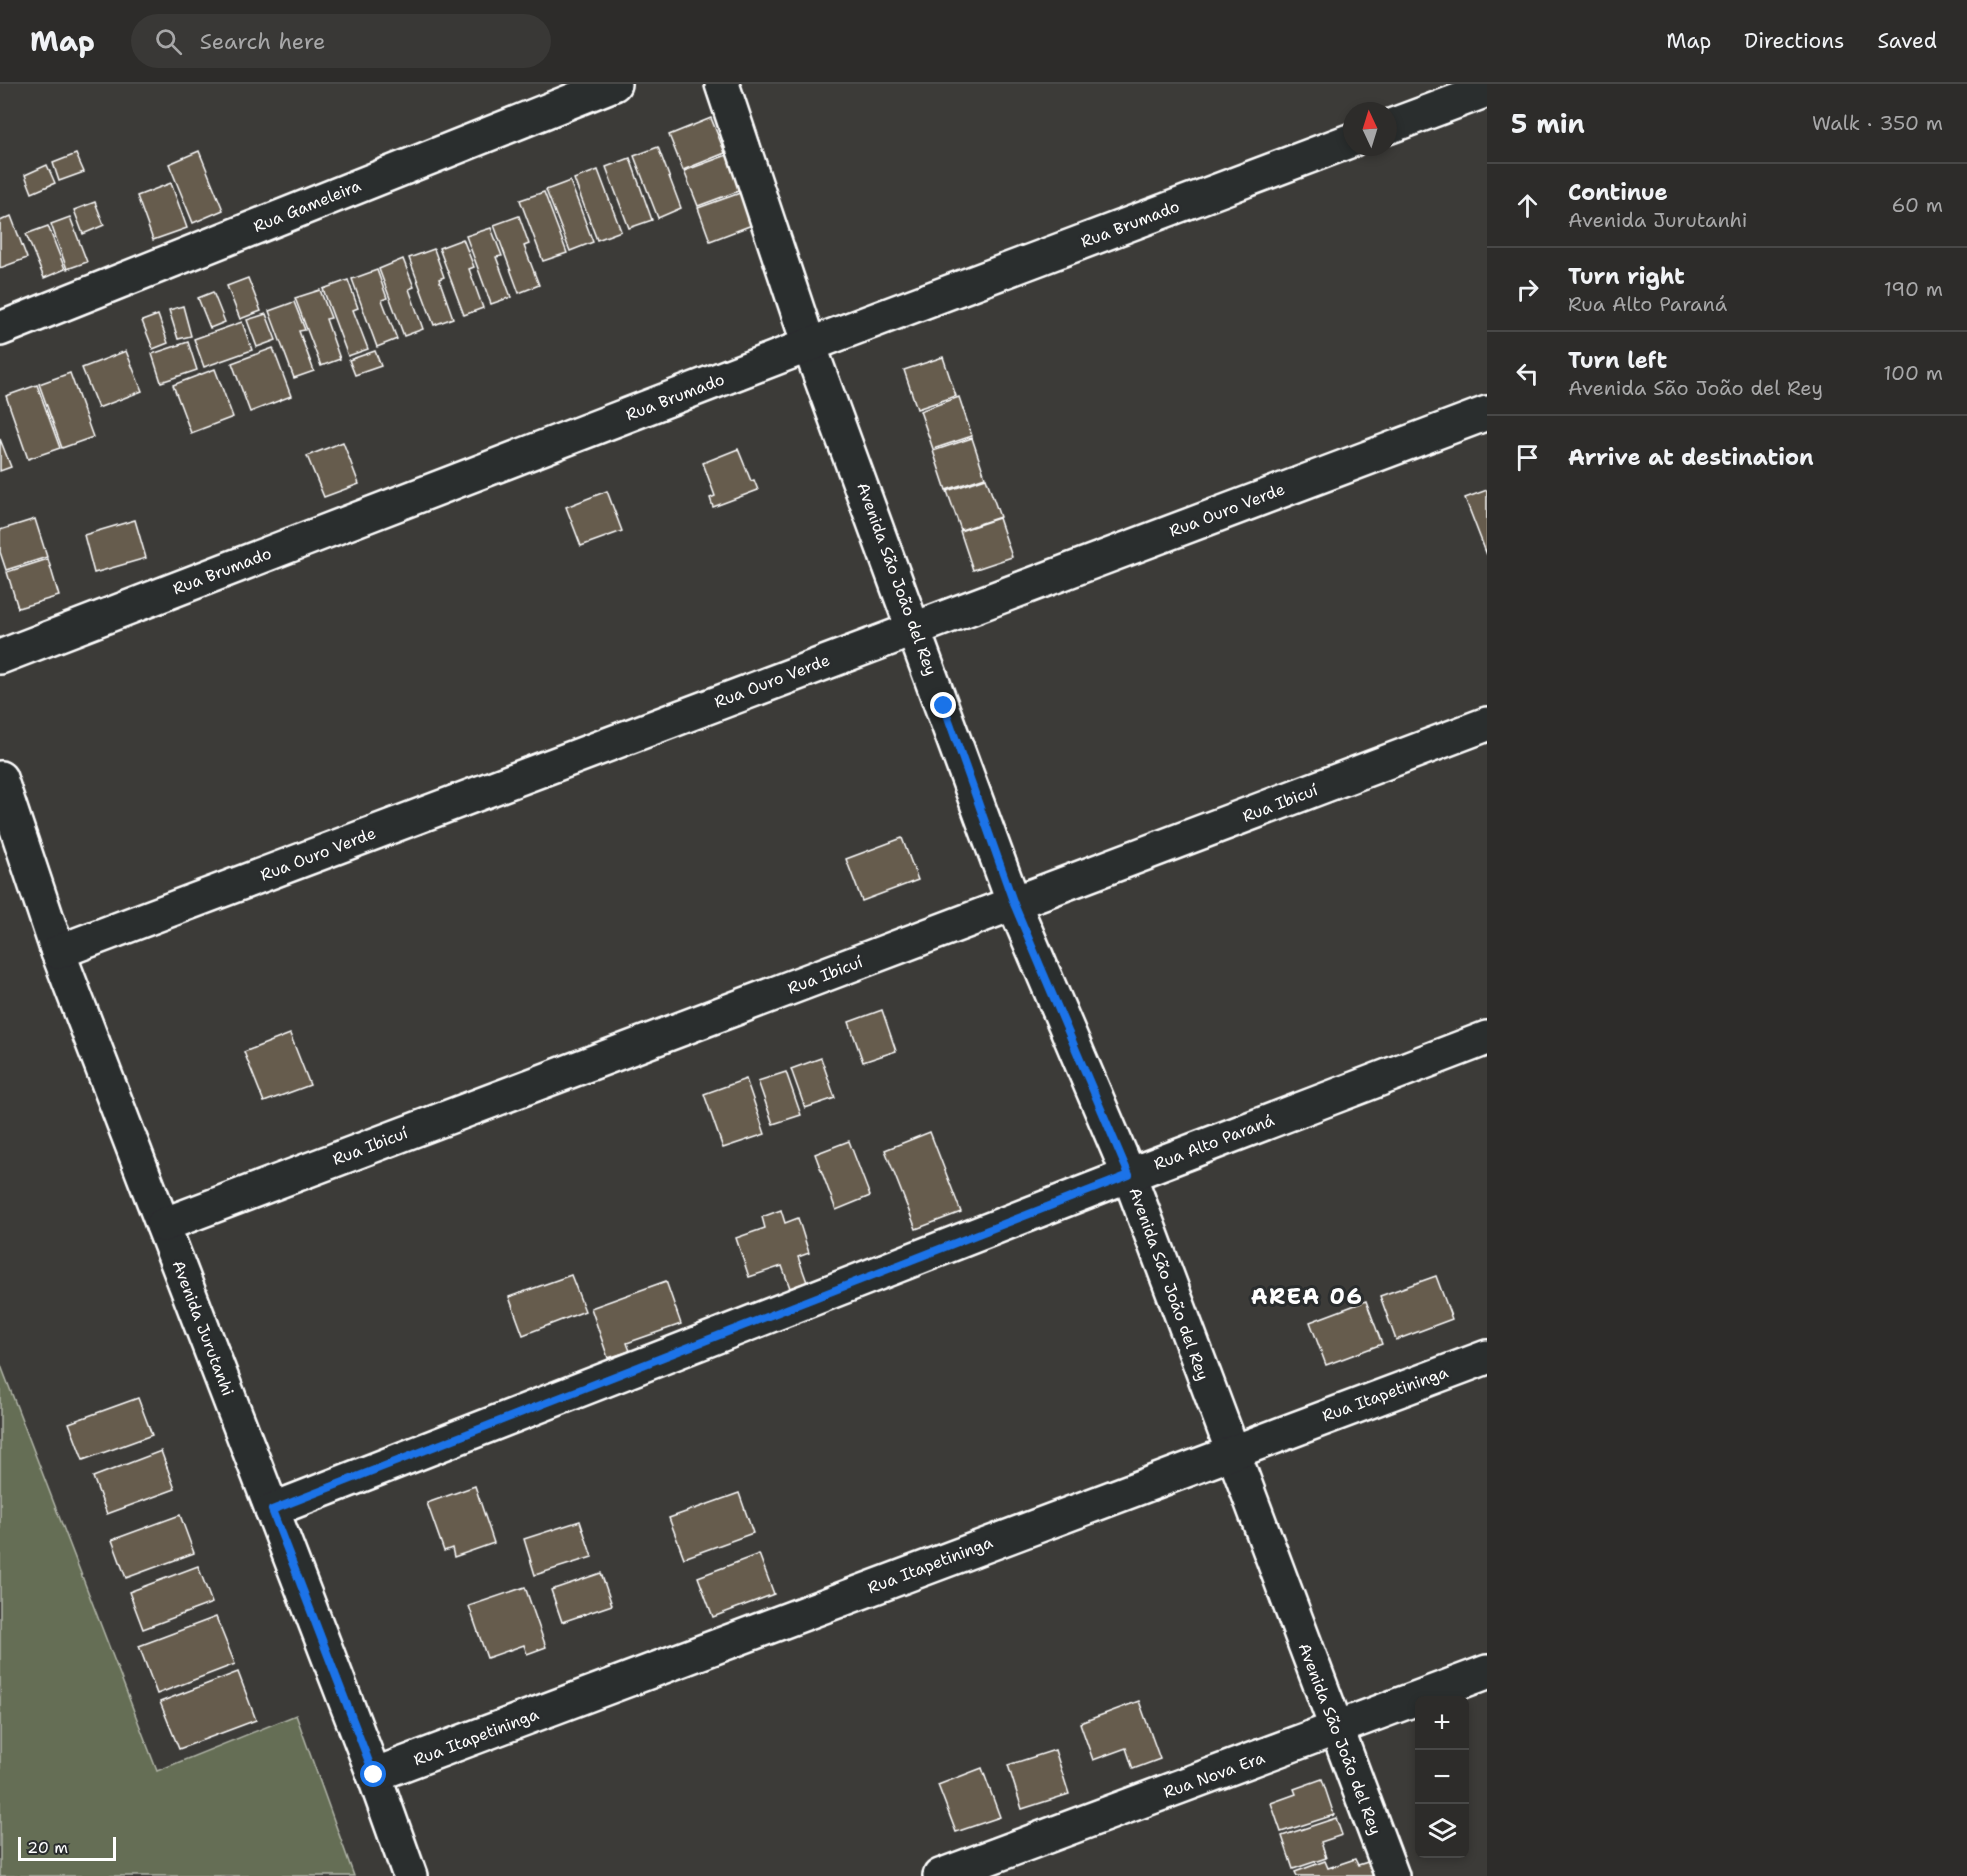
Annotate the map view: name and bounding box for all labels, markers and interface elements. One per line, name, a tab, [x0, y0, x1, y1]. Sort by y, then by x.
search box	[131, 14, 551, 68]
text: Map	[30, 22, 95, 60]
icon: search	[152, 25, 185, 58]
text: Search here	[200, 27, 325, 56]
text: Map	[1666, 27, 1711, 55]
text: Directions	[1744, 27, 1844, 55]
text: Saved	[1877, 27, 1937, 55]
north arrow	[1343, 102, 1397, 156]
text: 5 min	[1511, 106, 1585, 141]
text: Walk · 350 m	[1812, 110, 1943, 136]
street label: Rua Gameleira	[250, 175, 364, 237]
text: Continue	[1568, 178, 1668, 207]
icon: ahead	[1511, 189, 1544, 222]
text: 60 m	[1891, 192, 1943, 218]
street label: Rua Brumado	[1078, 196, 1182, 252]
text: Avenida Jurutanhi	[1568, 207, 1747, 233]
text: Turn right	[1568, 262, 1685, 291]
icon: right	[1511, 273, 1544, 306]
text: 190 m	[1884, 276, 1943, 302]
text: Rua Alto Paraná	[1568, 291, 1727, 317]
text: Turn left	[1568, 346, 1667, 375]
icon: left	[1511, 357, 1544, 390]
text: 100 m	[1883, 360, 1943, 386]
street label: Rua Brumado	[623, 369, 727, 425]
text: Avenida São João del Rey	[1568, 375, 1823, 401]
icon: arrive	[1511, 441, 1544, 474]
text: Arrive at destination	[1568, 443, 1814, 472]
street label: Rua Ouro Verde	[1166, 478, 1288, 542]
street label: Avenida São João del Rey	[852, 480, 942, 678]
street label: Rua Brumado	[170, 543, 274, 599]
street label: Rua Ouro Verde	[711, 649, 833, 713]
route end	[930, 692, 956, 718]
street label: Rua Ibicuí	[1239, 779, 1321, 827]
street label: Rua Ouro Verde	[257, 822, 379, 886]
street label: Rua Ibicuí	[784, 951, 866, 999]
street label: Rua Alto Paraná	[1151, 1109, 1277, 1175]
street label: Rua Ibicuí	[329, 1122, 411, 1170]
street label: Avenida São João del Rey	[1124, 1185, 1214, 1383]
street label: Avenida Jurutanhi	[167, 1257, 239, 1399]
district label: AREA 06	[1251, 1282, 1363, 1311]
street label: Rua Itapetininga	[1319, 1361, 1451, 1427]
street label: Rua Itapetininga	[864, 1531, 996, 1599]
street label: Avenida São João del Rey	[1294, 1640, 1386, 1838]
map controls	[1415, 1696, 1469, 1858]
button: +	[1415, 1696, 1469, 1750]
street label: Rua Itapetininga	[410, 1703, 542, 1771]
street label: Rua Nova Era	[1161, 1747, 1268, 1803]
button: −	[1415, 1750, 1469, 1804]
route start	[360, 1761, 386, 1787]
button: layers	[1415, 1804, 1469, 1858]
scale bar	[18, 1834, 116, 1862]
text: 20 m	[27, 1837, 68, 1858]

